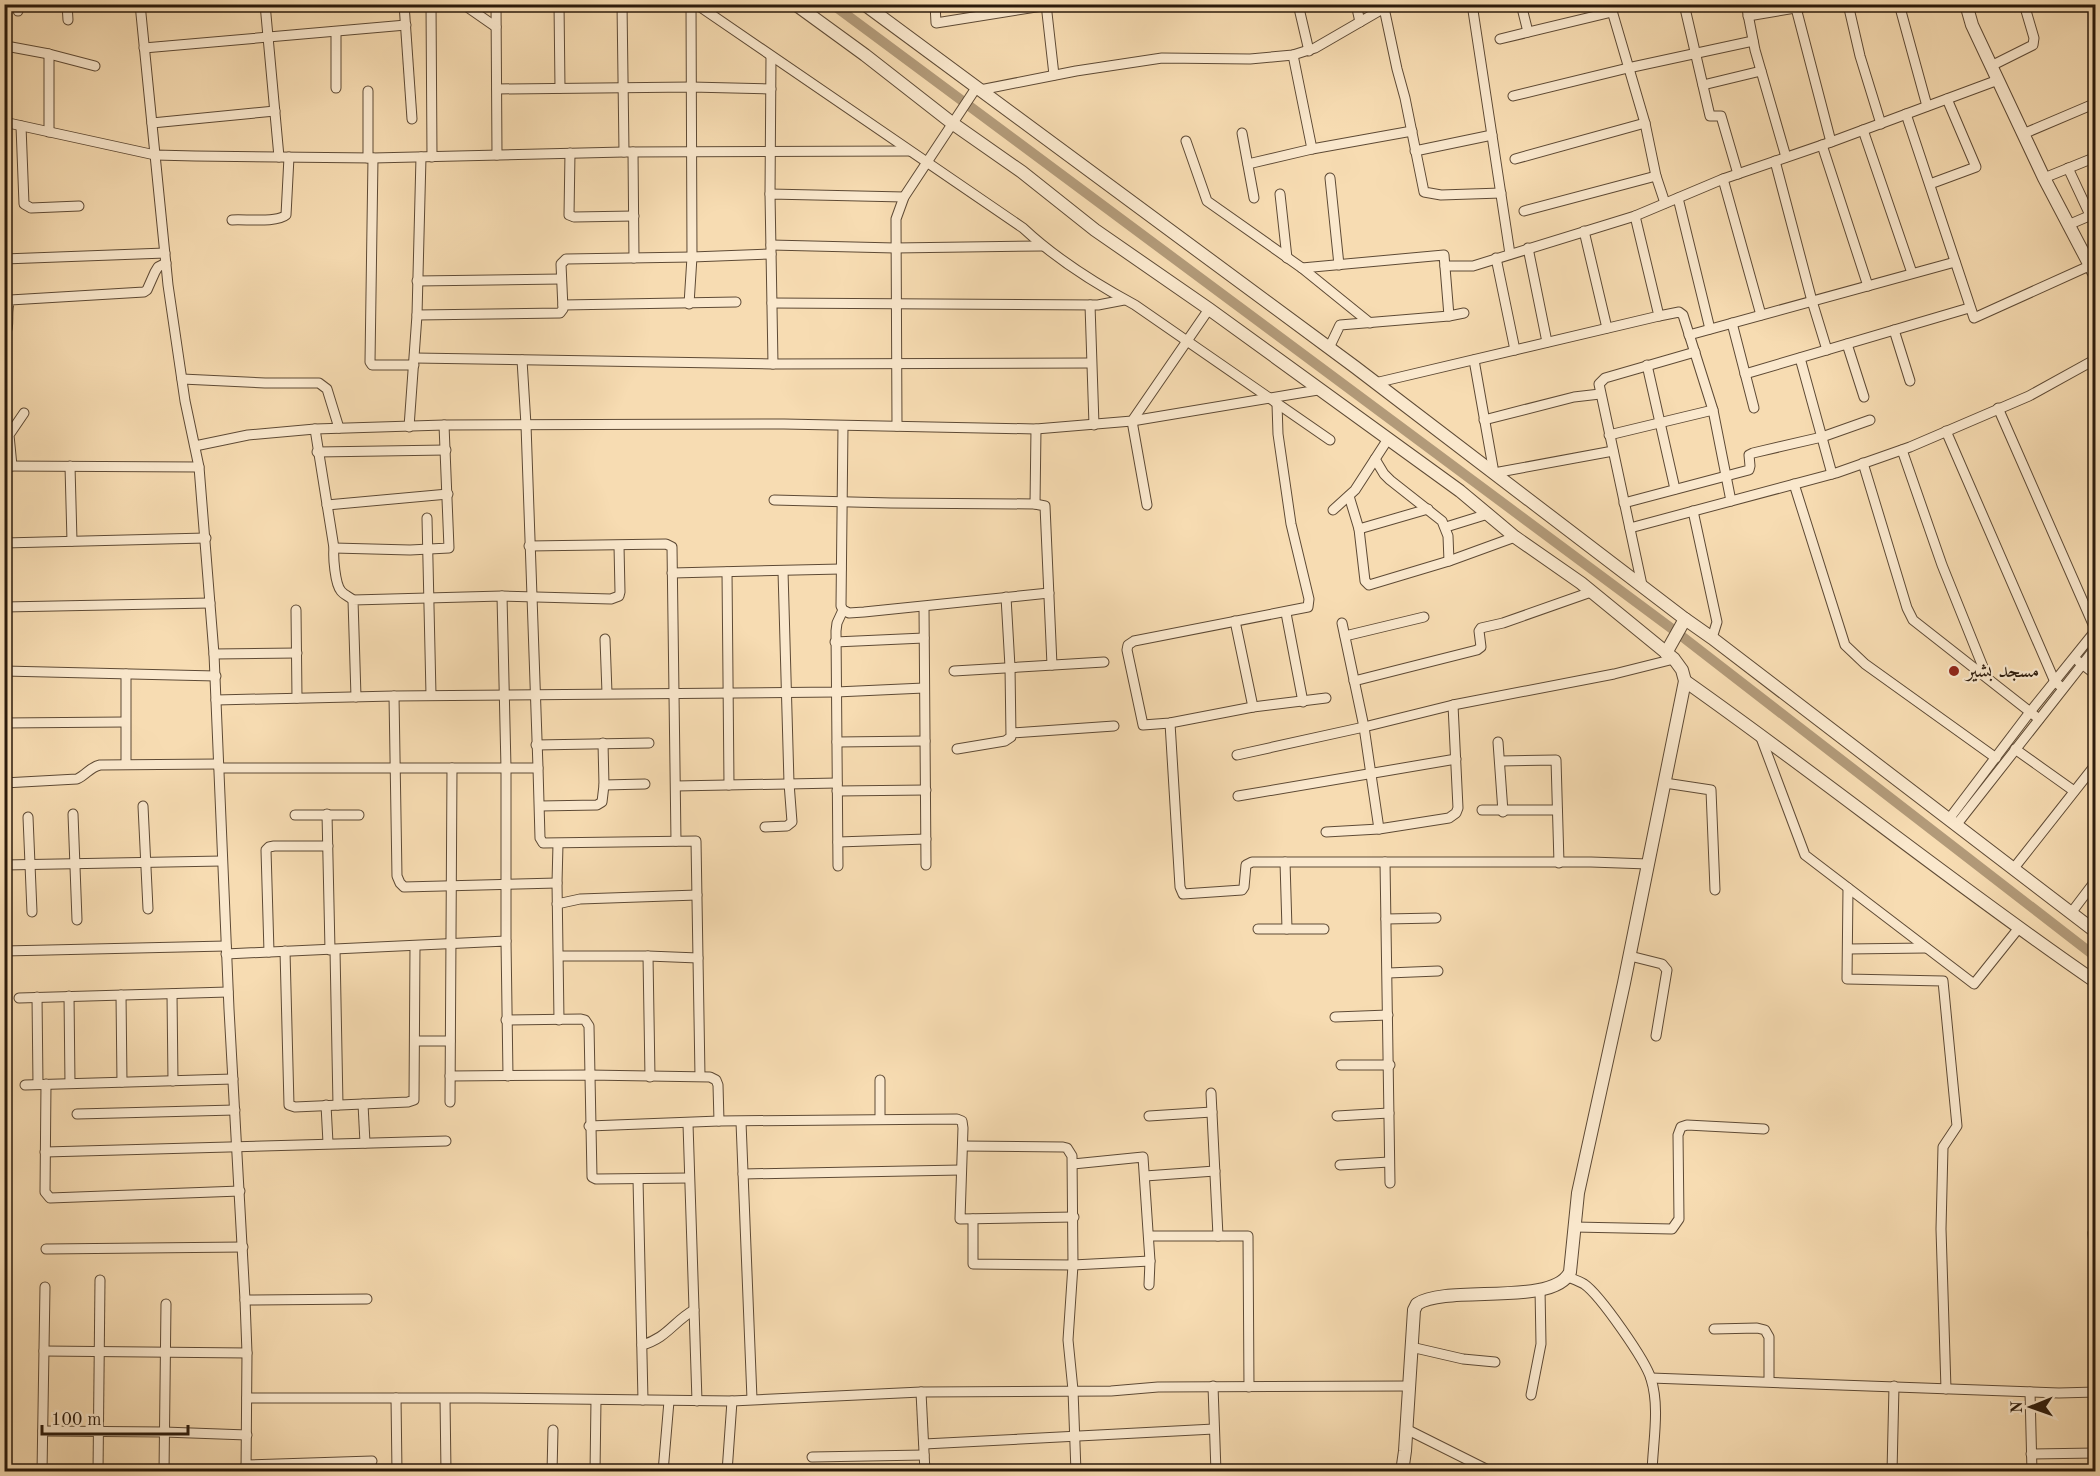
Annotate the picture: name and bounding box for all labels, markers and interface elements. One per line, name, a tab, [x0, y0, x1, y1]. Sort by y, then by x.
place label: مسجد بشیر	[1964, 661, 2040, 682]
marker: مسجد بشیر	[1947, 664, 1961, 678]
north arrow	[2001, 1377, 2061, 1437]
scale bar	[42, 1398, 188, 1436]
text: N	[2010, 1400, 2026, 1413]
text: 100 m	[51, 1411, 102, 1429]

